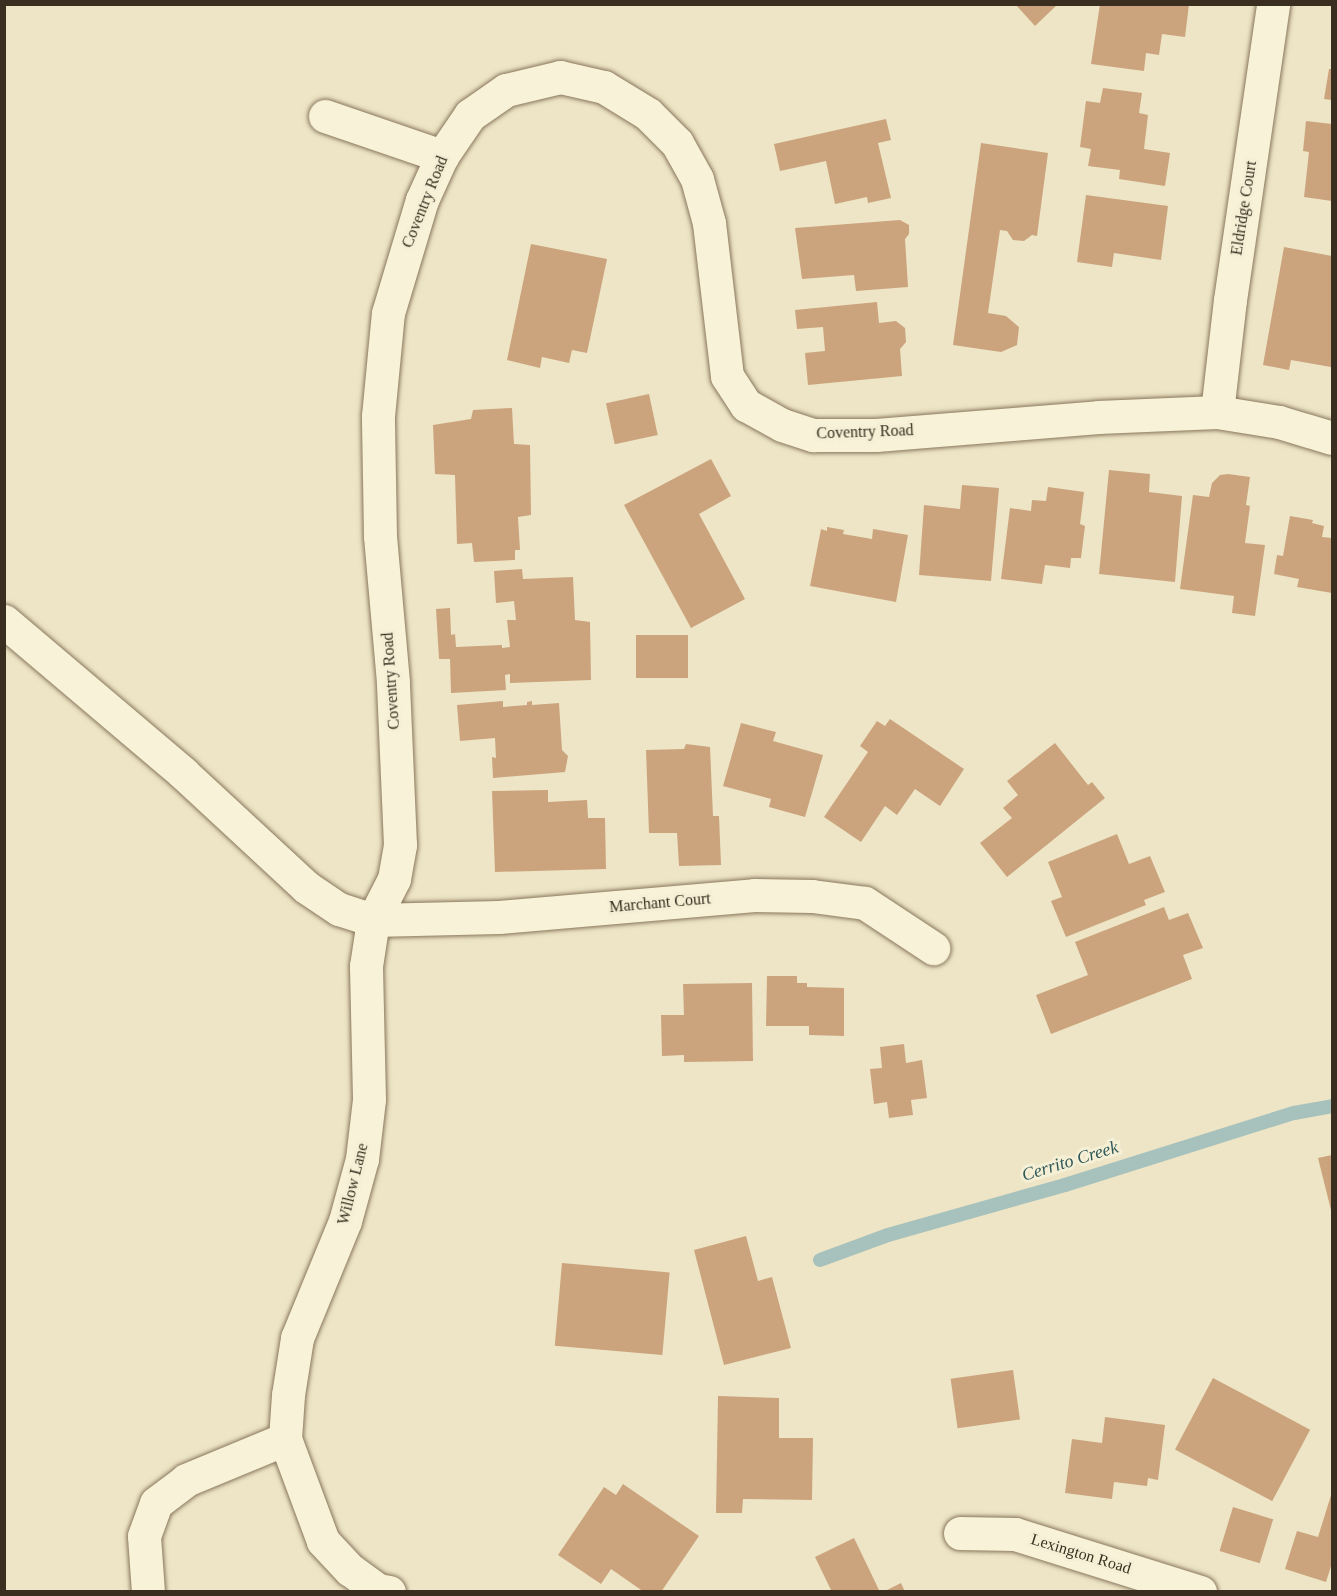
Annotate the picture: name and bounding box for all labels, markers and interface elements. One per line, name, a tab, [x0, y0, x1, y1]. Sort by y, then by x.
street label: Coventry Road	[398, 153, 452, 251]
street label: Eldridge Court	[1227, 159, 1261, 257]
street label: Coventry Road	[816, 421, 914, 443]
street label: Coventry Road	[378, 632, 404, 730]
street label: Marchant Court	[608, 889, 712, 917]
water label: Cerrito Creek	[1019, 1136, 1121, 1186]
street label: Willow Lane	[334, 1141, 372, 1227]
street label: Lexington Road	[1029, 1530, 1133, 1578]

